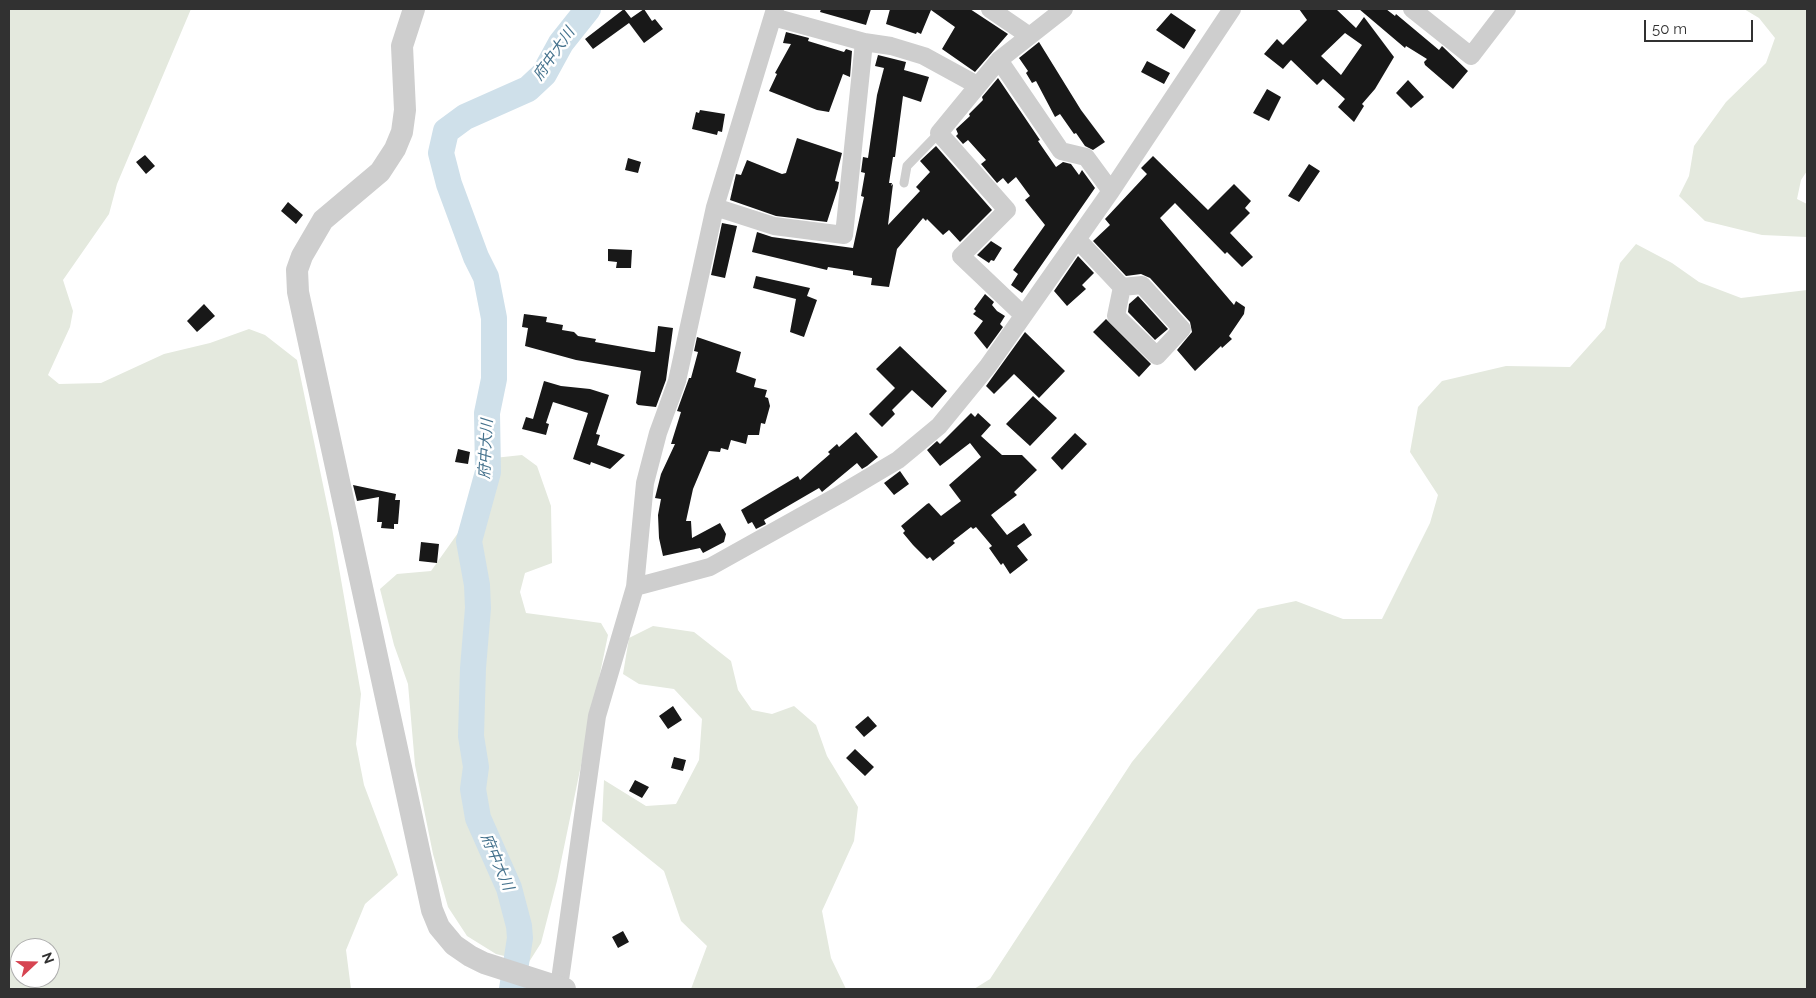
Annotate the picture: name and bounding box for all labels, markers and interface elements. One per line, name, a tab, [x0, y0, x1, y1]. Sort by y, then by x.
scale bar	[1646, 10, 1755, 42]
text: 50 m	[1652, 20, 1687, 38]
water label: 府中大川	[529, 24, 579, 84]
water label: 府中大川	[475, 419, 497, 479]
water label: 府中大川	[477, 831, 517, 893]
north arrow	[10, 938, 60, 988]
text: N	[39, 950, 57, 966]

